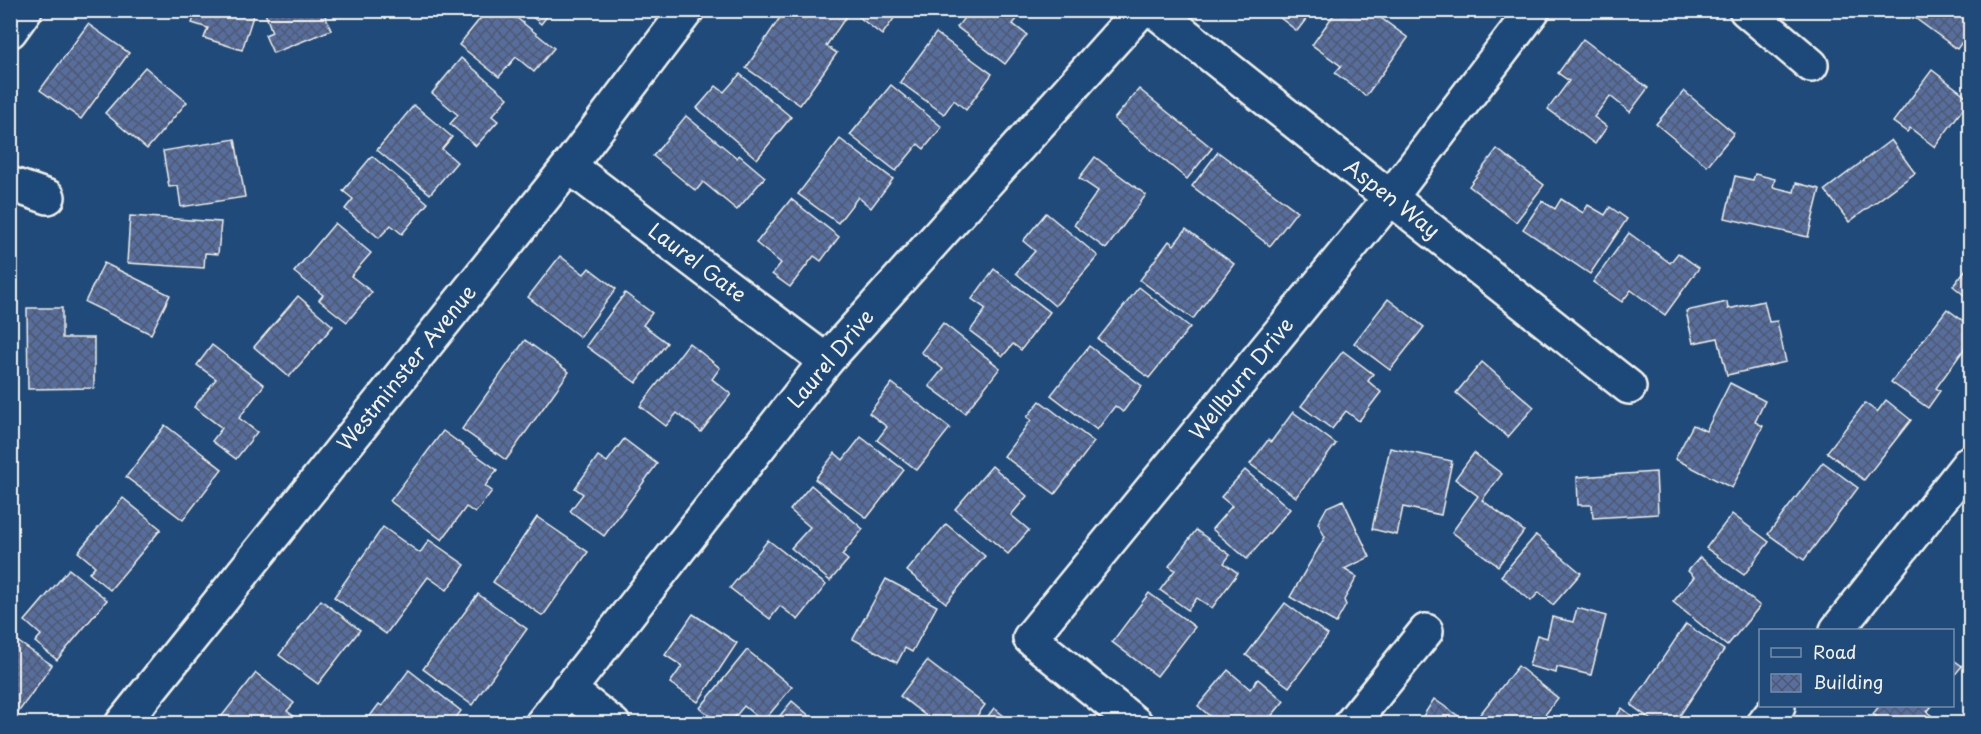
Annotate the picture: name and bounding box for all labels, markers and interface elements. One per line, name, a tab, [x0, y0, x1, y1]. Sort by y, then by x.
street label: Aspen Way	[1338, 150, 1448, 245]
street label: Laurel Gate	[642, 214, 754, 309]
street label: Westminster Avenue	[328, 277, 483, 457]
street label: Laurel Drive	[778, 301, 881, 414]
street label: Wellburn Drive	[1181, 309, 1300, 446]
legend	[1759, 629, 1954, 707]
text: Road	[1813, 638, 1857, 665]
text: Building	[1813, 668, 1883, 695]

